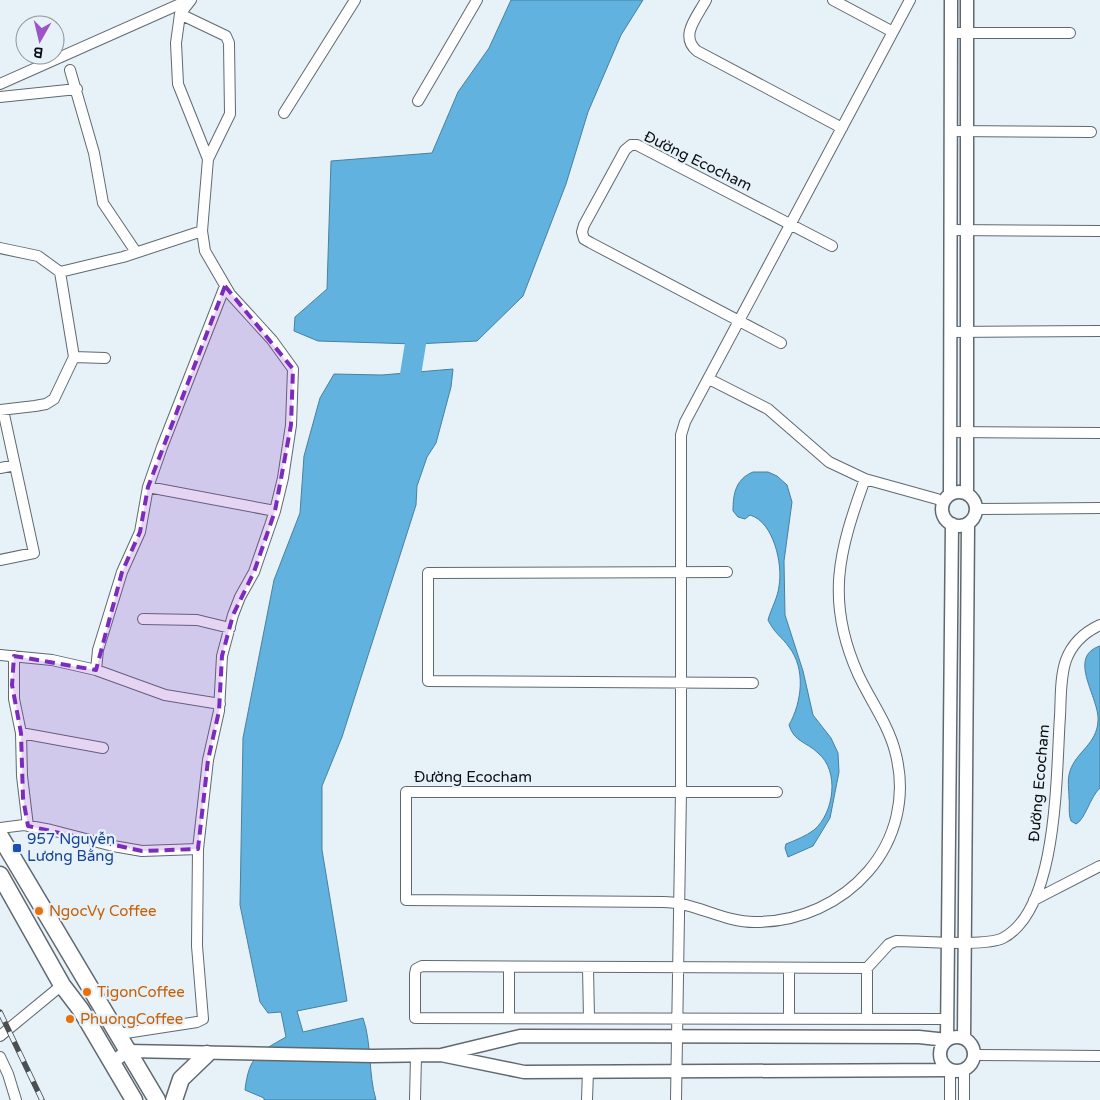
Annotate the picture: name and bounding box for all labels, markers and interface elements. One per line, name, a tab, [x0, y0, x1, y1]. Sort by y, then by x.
north arrow	[15, 15, 65, 65]
text: B	[32, 43, 44, 61]
street label: Đường Ecocham	[641, 127, 755, 195]
street label: Đường Ecocham	[1025, 724, 1053, 842]
street label: Đường Ecocham	[414, 768, 532, 786]
place label: 957 Nguyễn Lương Bằng	[27, 830, 115, 865]
marker: 957 Nguyễn Lương Bằng	[11, 842, 23, 854]
place label: NgocVy Coffee	[49, 902, 156, 920]
marker: NgocVy Coffee	[33, 905, 45, 917]
place label: TigonCoffee	[97, 983, 185, 1001]
marker: TigonCoffee	[81, 986, 93, 998]
place label: PhuongCoffee	[80, 1010, 183, 1028]
marker: PhuongCoffee	[64, 1013, 76, 1025]

